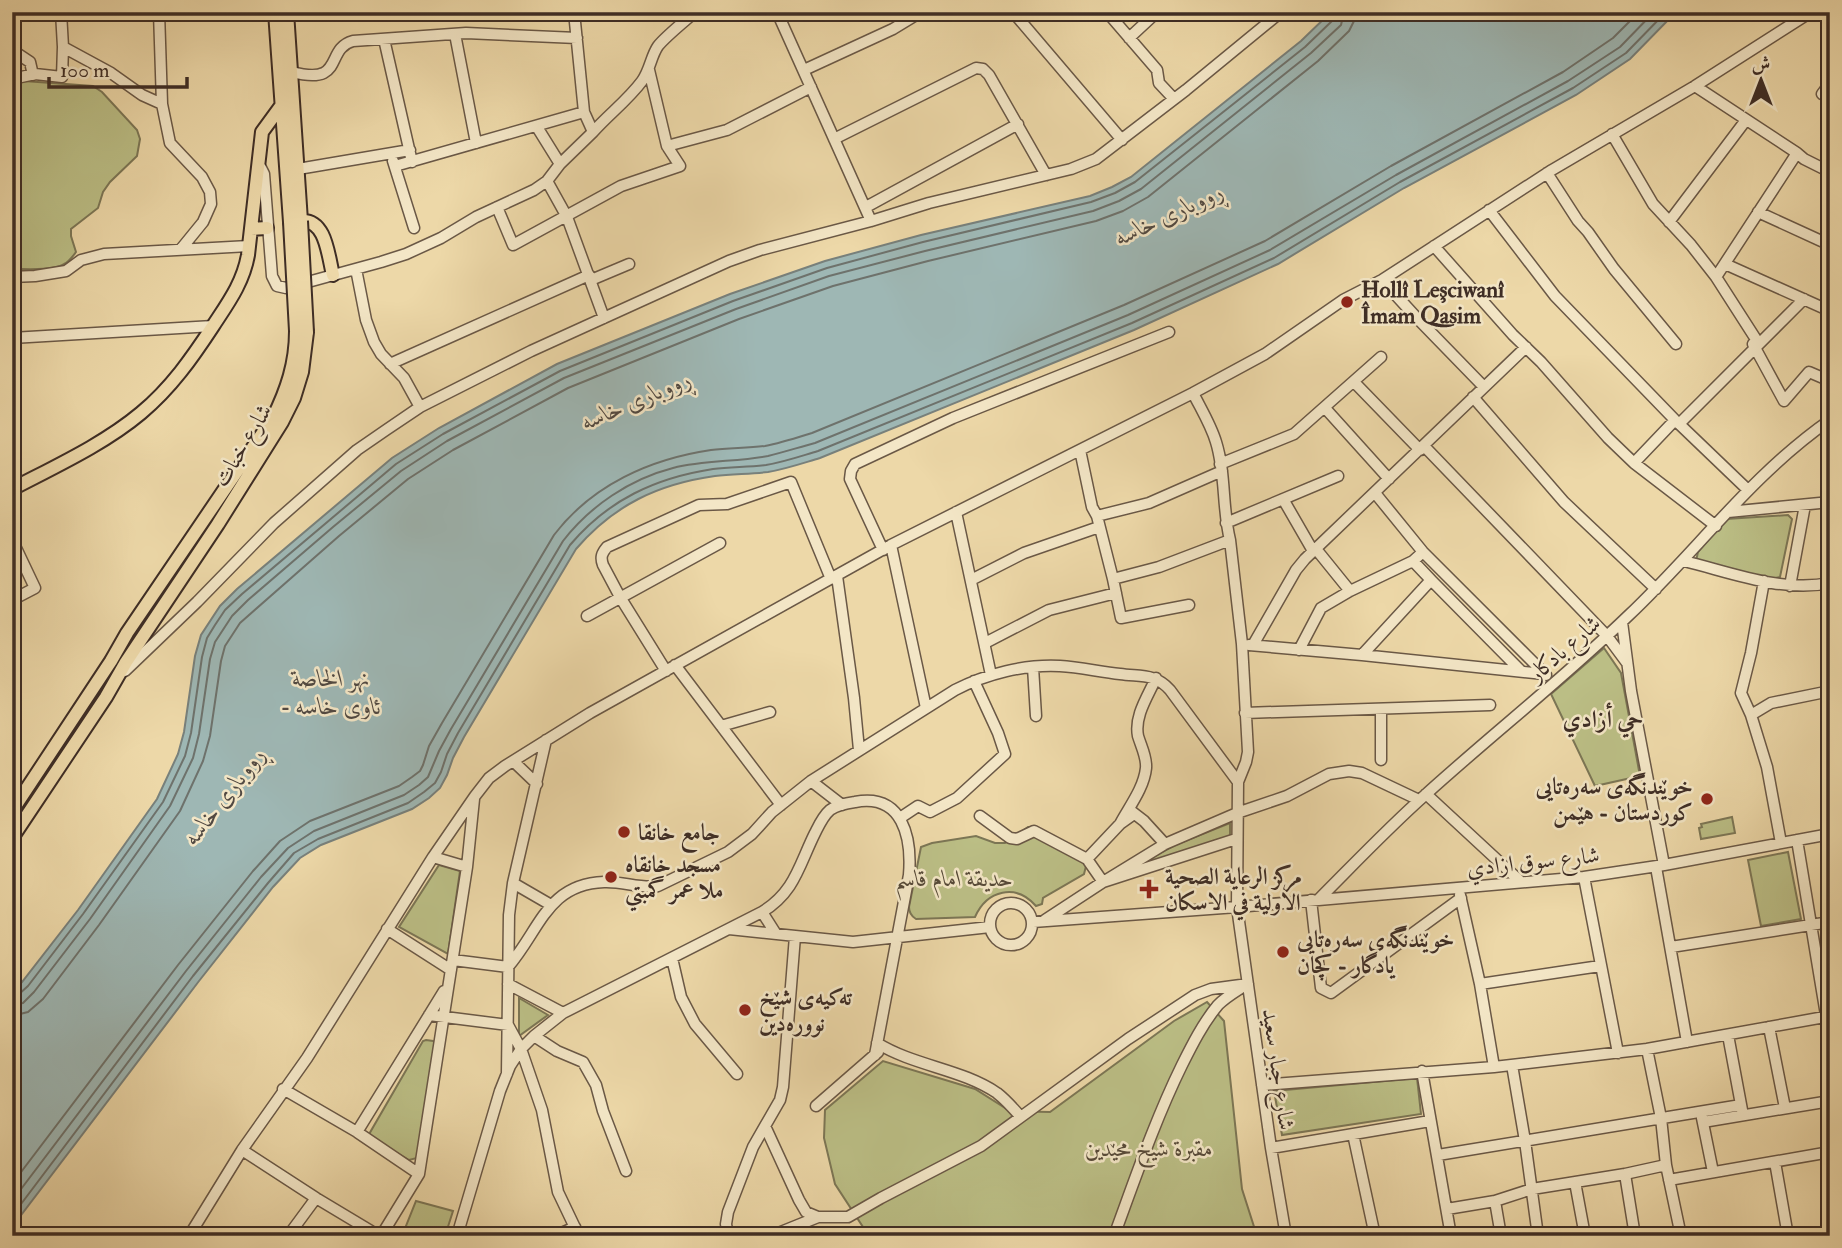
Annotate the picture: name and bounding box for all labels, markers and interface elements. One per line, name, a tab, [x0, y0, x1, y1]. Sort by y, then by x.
scale bar	[49, 46, 187, 90]
north arrow	[1727, 46, 1797, 116]
text: ش	[1752, 52, 1770, 76]
text: 100 m	[60, 57, 110, 84]
water label: ڕووباری خاسە	[1110, 176, 1230, 256]
place label: Hollî Leşciwanî Îmam Qasim	[1361, 275, 1505, 330]
marker: Hollî Leşciwanî Îmam Qasim	[1339, 294, 1355, 310]
water label: ڕووباری خاسە	[576, 363, 697, 440]
street label: شارع خبات	[206, 398, 283, 495]
street label: شارع بادكار	[1520, 609, 1610, 693]
water label: نهر الخاصة - ئاوی خاسە	[280, 663, 382, 722]
district label: حي أزادي	[1563, 702, 1643, 738]
water label: ڕووباری خاسە	[176, 741, 275, 854]
place label: خوێندنگەی سەرەتایی کوردستان - هێمن	[1534, 772, 1693, 828]
marker: خوێندنگەی سەرەتایی کوردستان - هێمن	[1699, 791, 1715, 807]
place label: جامع خانقا	[638, 818, 720, 854]
marker: جامع خانقا	[616, 824, 632, 840]
street label: شارع سوق ازادي	[1465, 840, 1601, 888]
place label: مسجد خانقاه ملا عمر گمبتي	[625, 850, 723, 912]
place label: مركز الرعاية الصحية الاولية في الاسكان	[1165, 862, 1302, 921]
park label: حديقة امام قاسم	[895, 864, 1013, 901]
marker: مسجد خانقاه ملا عمر گمبتي	[603, 869, 619, 885]
marker: مركز الرعاية الصحية الاولية في الاسكان	[1139, 879, 1159, 899]
place label: خوێندنگەی سەرەتایی یادگار - کچان	[1296, 925, 1455, 981]
marker: خوێندنگەی سەرەتایی یادگار - کچان	[1275, 944, 1291, 960]
place label: تەکیەی شێخ نوورەدین	[759, 983, 852, 1038]
marker: تەکیەی شێخ نوورەدین	[737, 1002, 753, 1018]
street label: شارع جبار سعيد	[1251, 1006, 1301, 1133]
park label: مقبرة شيخ محێدین	[1085, 1134, 1213, 1169]

